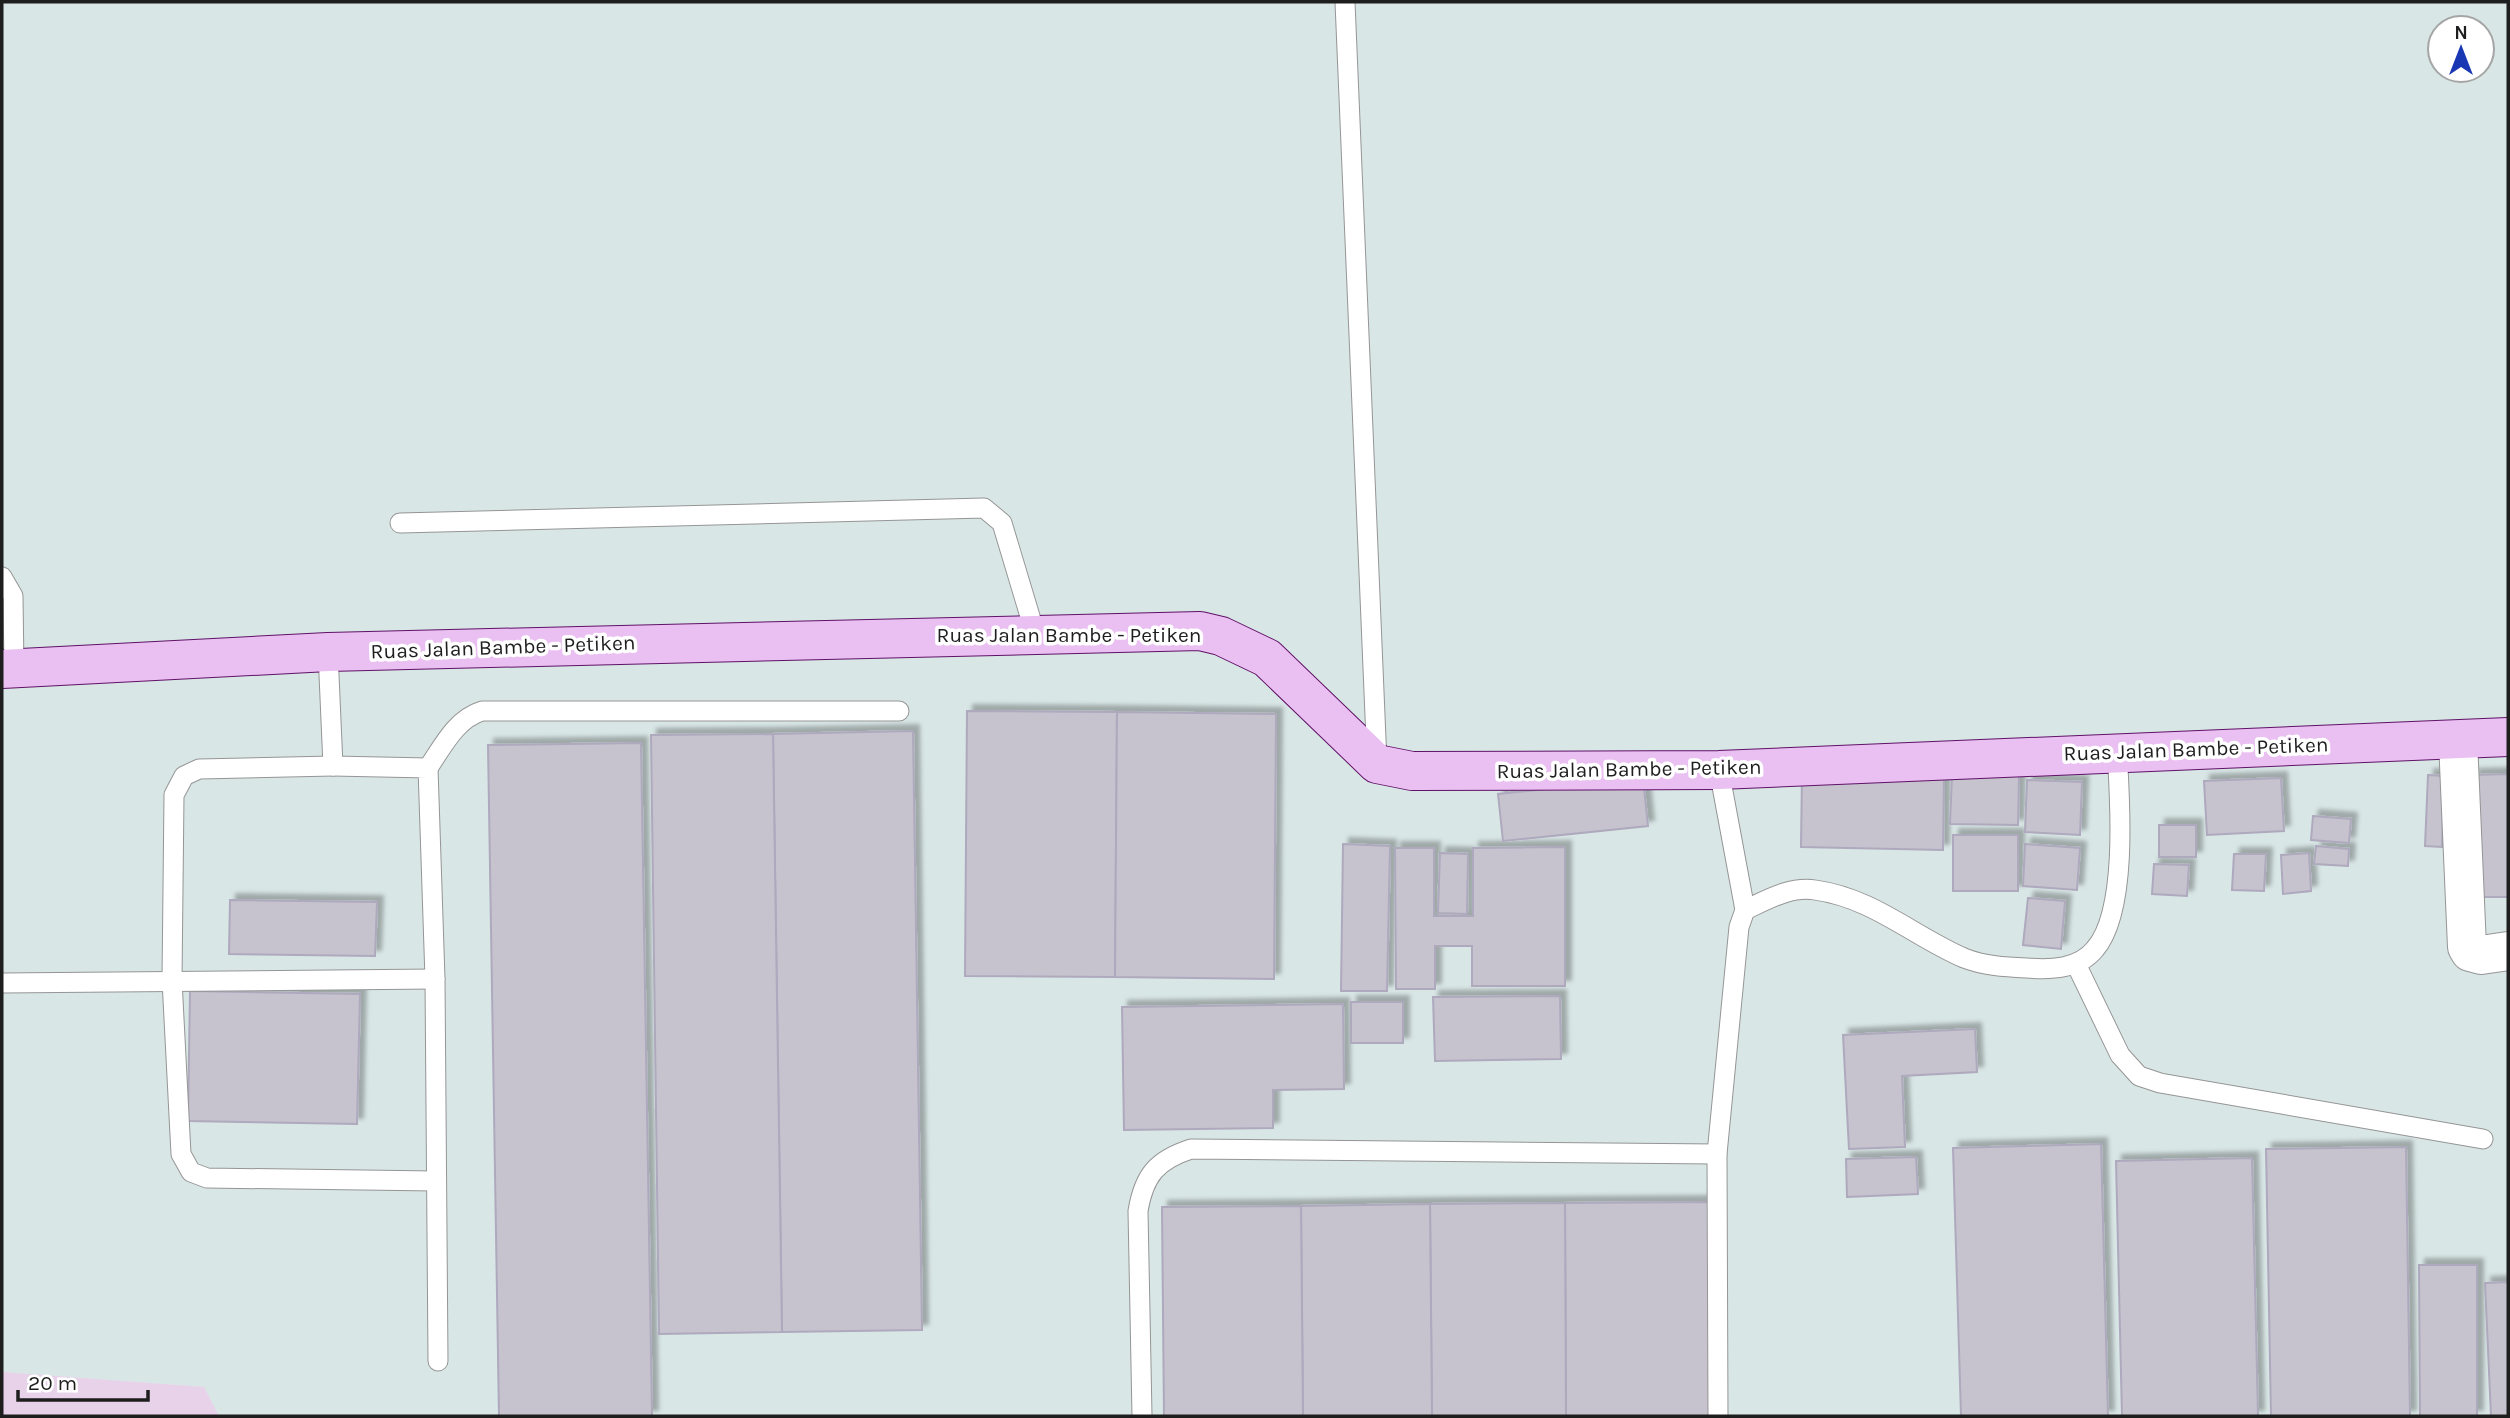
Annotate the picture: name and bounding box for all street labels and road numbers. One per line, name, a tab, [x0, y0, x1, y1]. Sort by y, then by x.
street label: Ruas Jalan Bambe - Petiken	[937, 623, 1201, 647]
street label: Ruas Jalan Bambe - Petiken	[370, 630, 636, 664]
street label: Ruas Jalan Bambe - Petiken	[2063, 732, 2329, 766]
street label: Ruas Jalan Bambe - Petiken	[1496, 755, 1762, 783]

